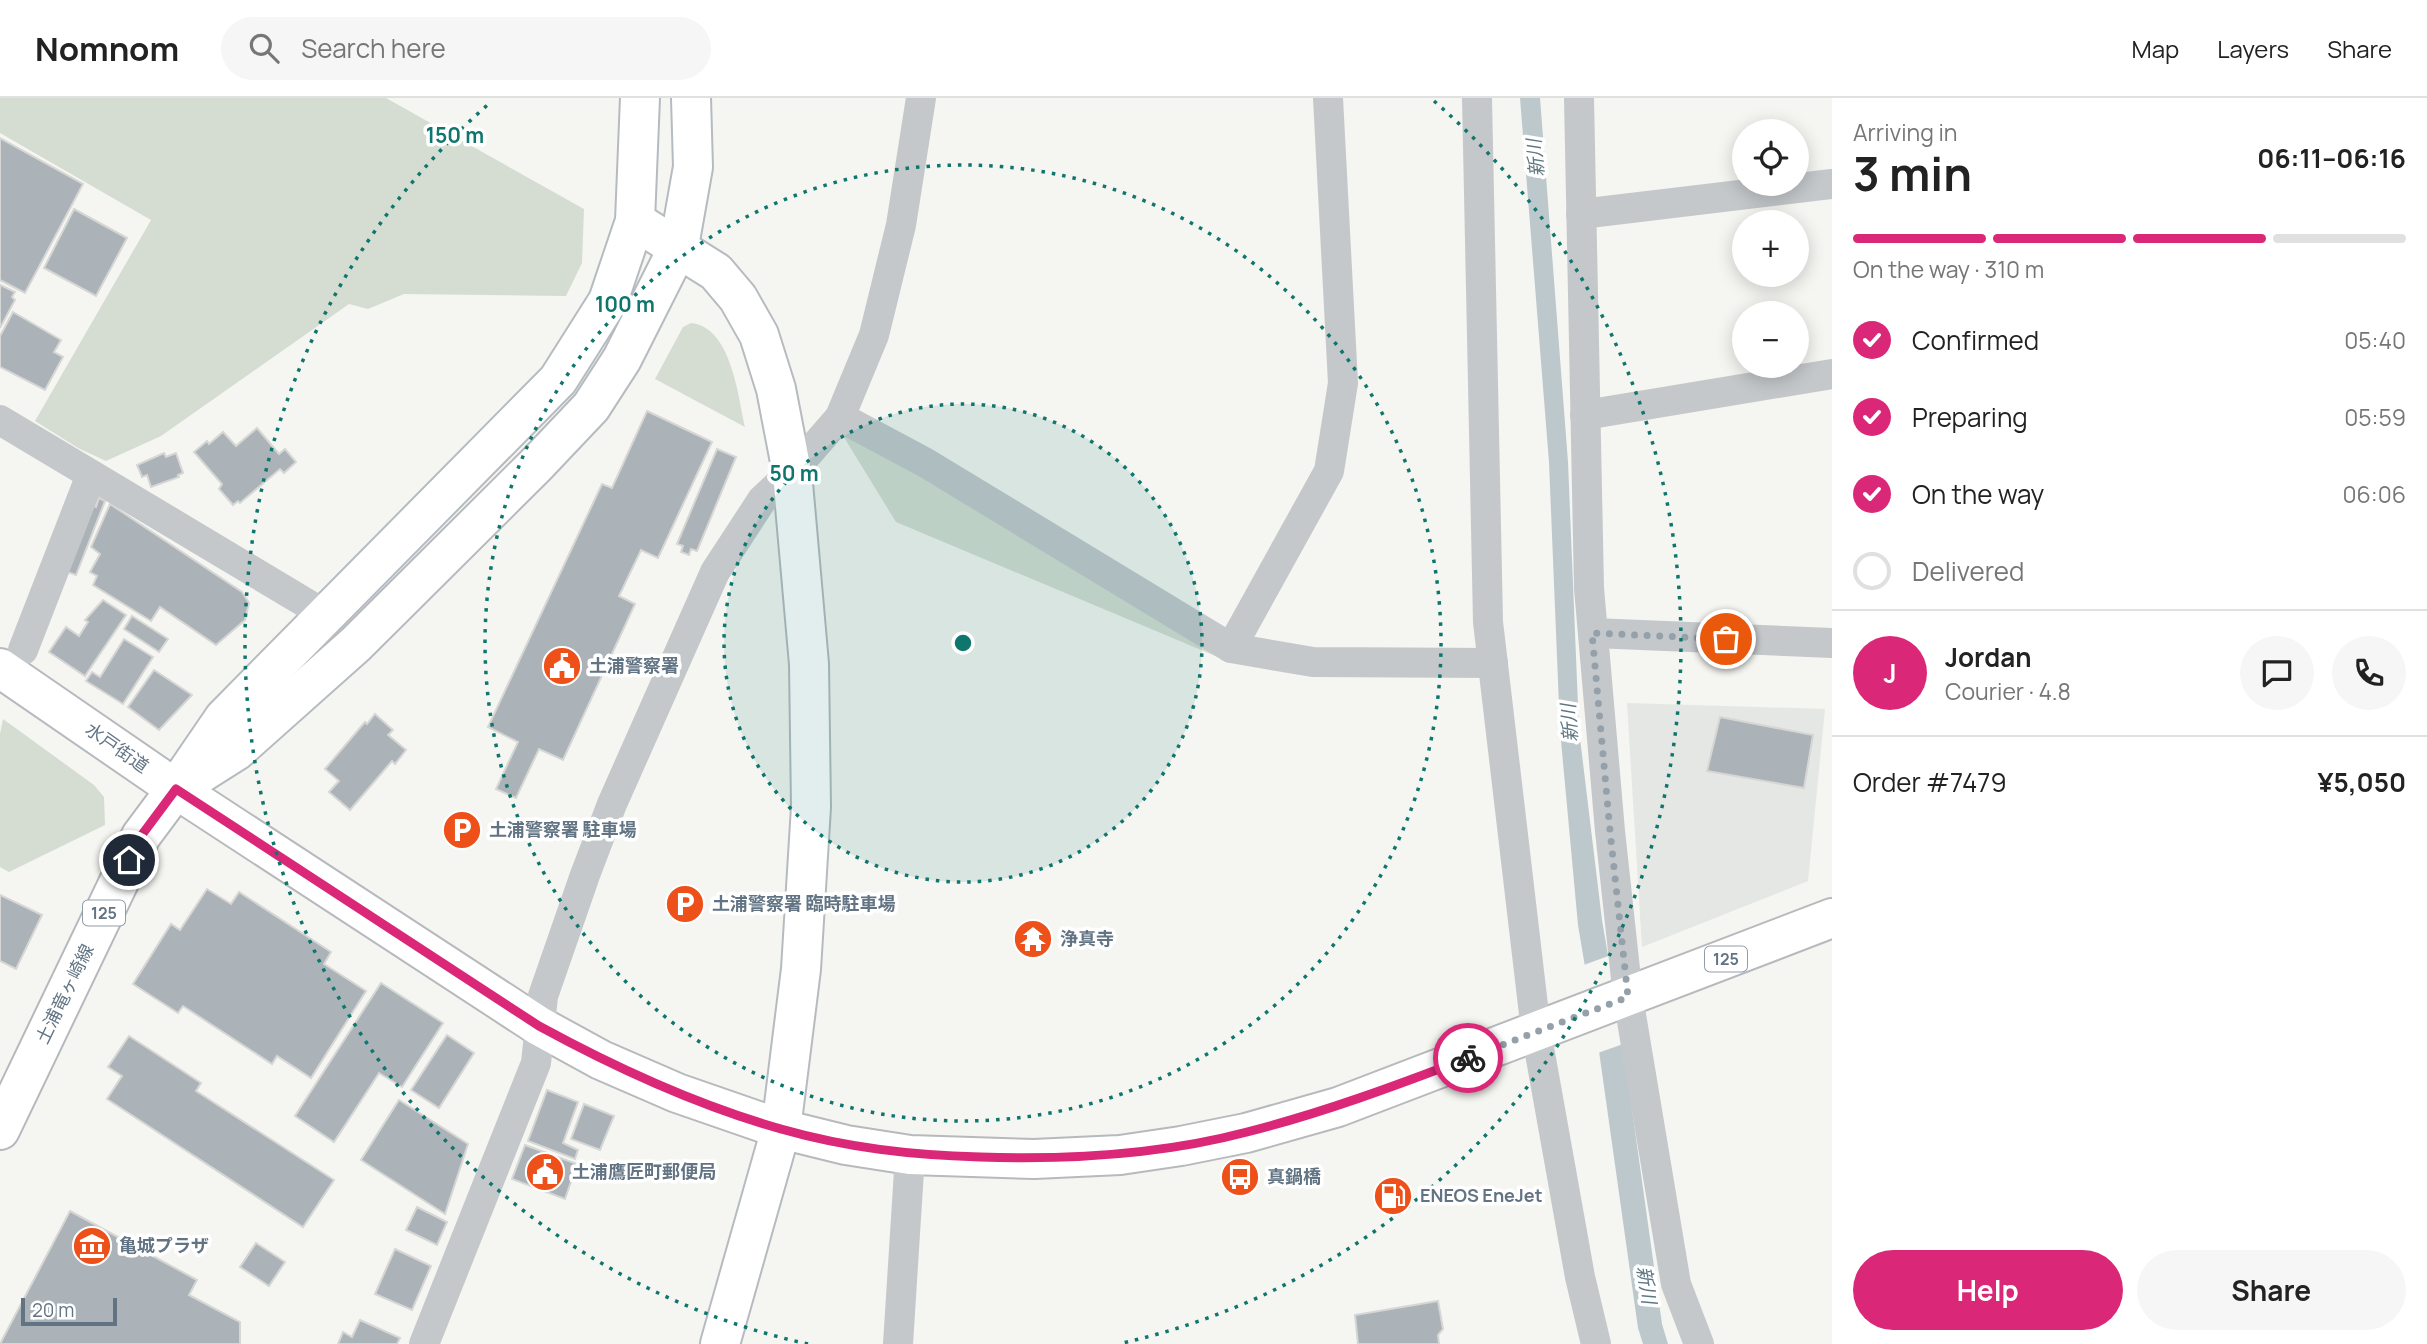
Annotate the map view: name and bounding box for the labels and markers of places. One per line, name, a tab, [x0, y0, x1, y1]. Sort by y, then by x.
pin	[1696, 609, 1756, 669]
centre of rings	[951, 631, 975, 655]
public building icon: 土浦警察署	[541, 645, 583, 687]
place label: 土浦警察署	[589, 653, 679, 677]
parking icon: 土浦警察署 駐車場	[441, 809, 483, 851]
place label: 土浦警察署 駐車場	[489, 817, 637, 841]
pin	[99, 830, 159, 890]
parking icon: 土浦警察署 臨時駐車場	[664, 883, 706, 925]
place label: 土浦警察署 臨時駐車場	[712, 891, 896, 915]
temple icon: 浄真寺	[1012, 918, 1054, 960]
place label: 浄真寺	[1060, 926, 1114, 950]
public building icon: 土浦鷹匠町郵便局	[524, 1151, 566, 1193]
bus stop icon: 真鍋橋	[1219, 1156, 1261, 1198]
place label: 土浦鷹匠町郵便局	[572, 1159, 716, 1183]
place label: 真鍋橋	[1267, 1164, 1321, 1188]
fuel station icon: ENEOS EneJet	[1372, 1175, 1414, 1217]
place label: ENEOS EneJet	[1420, 1183, 1543, 1207]
museum icon: 亀城プラザ	[71, 1225, 113, 1267]
place label: 亀城プラザ	[119, 1233, 209, 1257]

